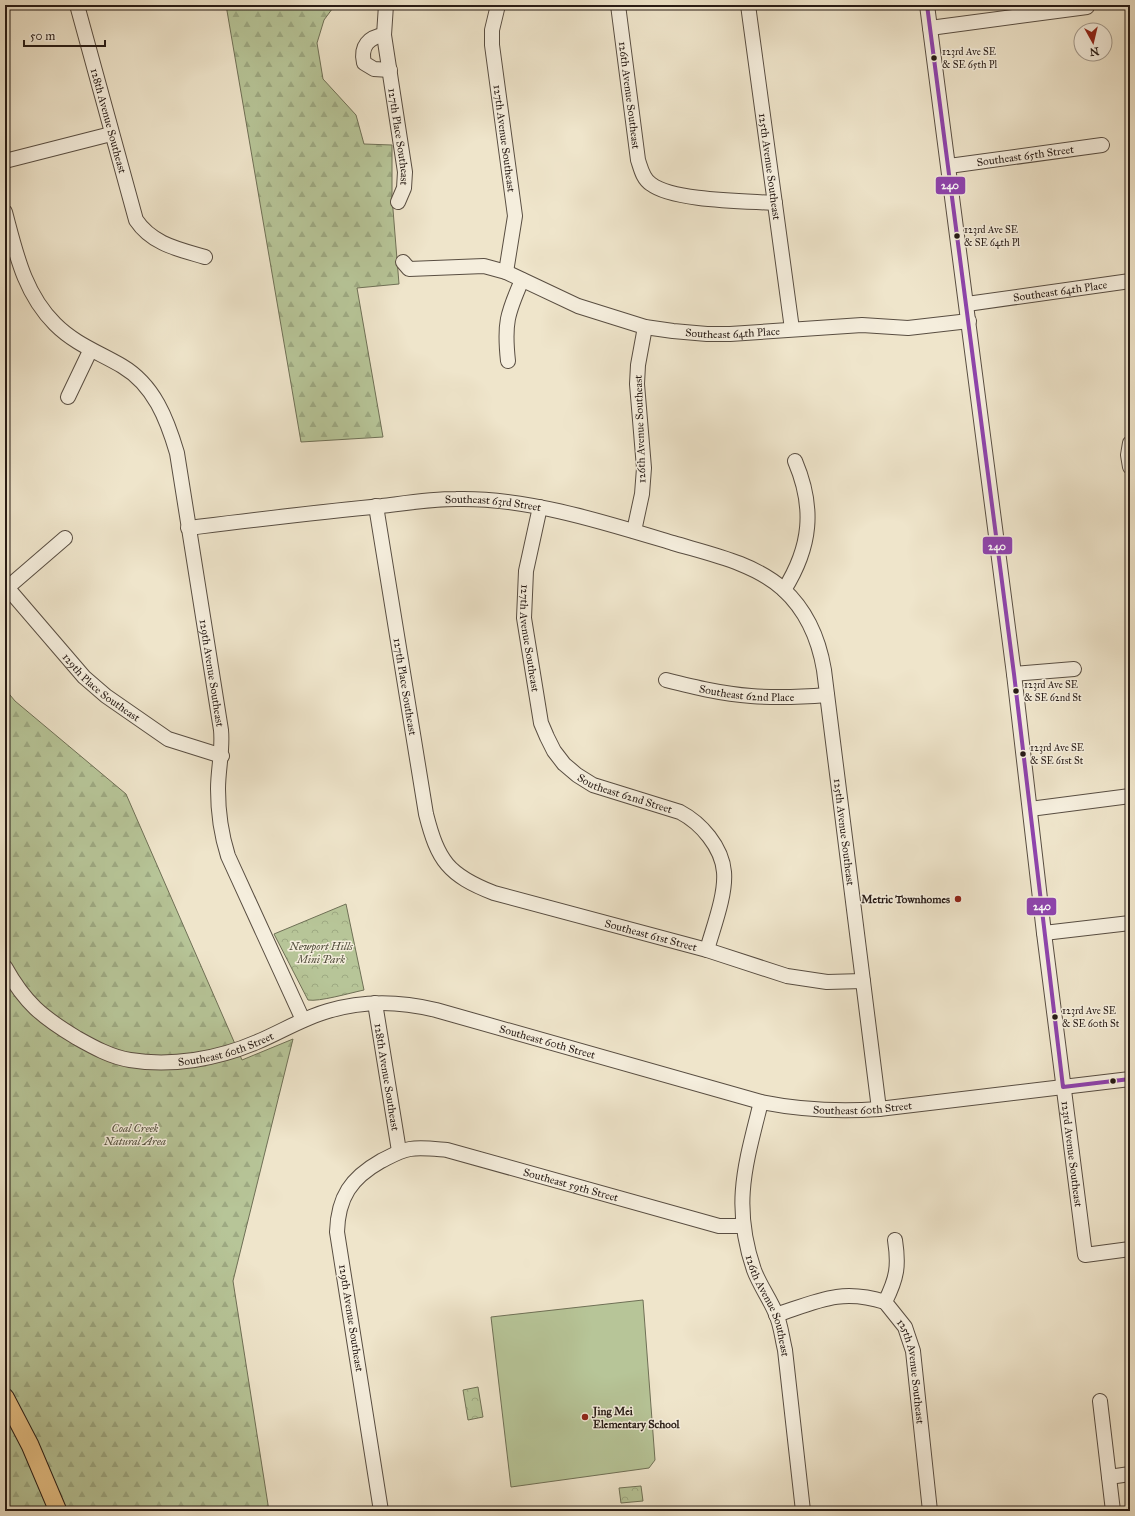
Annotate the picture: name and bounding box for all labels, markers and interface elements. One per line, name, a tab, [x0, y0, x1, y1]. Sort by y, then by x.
scale bar	[24, 22, 105, 48]
north arrow	[1073, 22, 1113, 62]
text: 50 m	[30, 29, 55, 43]
street label: 126th Avenue Southeast	[616, 41, 643, 150]
text: N	[1088, 44, 1100, 59]
place label: 123rd Ave SE & SE 65th Pl	[942, 46, 997, 71]
marker: 123rd Ave SE & SE 65th Pl	[929, 53, 939, 63]
street label: 128th Avenue Southeast	[88, 67, 129, 175]
street label: 127th Avenue Southeast	[491, 84, 518, 193]
street label: 127th Place Southeast	[386, 87, 412, 186]
street label: 125th Avenue Southeast	[756, 112, 784, 221]
street label: Southeast 65th Street	[976, 142, 1075, 169]
line badge: 240	[935, 176, 966, 195]
text: 240	[941, 179, 960, 193]
place label: 123rd Ave SE & SE 64th Pl	[964, 224, 1020, 249]
marker: 123rd Ave SE & SE 64th Pl	[952, 231, 962, 241]
street label: Southeast 64th Place	[1012, 278, 1108, 304]
street label: Southeast 64th Place	[685, 324, 781, 341]
street label: 126th Avenue Southeast	[632, 375, 648, 483]
street label: Southeast 63rd Street	[445, 492, 543, 514]
line badge: 240	[982, 536, 1013, 555]
text: 240	[988, 540, 1007, 554]
street label: 127th Avenue Southeast	[517, 584, 542, 693]
street label: 129th Avenue Southeast	[197, 618, 227, 728]
street label: 127th Place Southeast	[391, 637, 420, 736]
street label: 129th Place Southeast	[60, 650, 143, 724]
place label: 123rd Ave SE & SE 62nd St	[1024, 679, 1082, 704]
street label: Southeast 62nd Place	[698, 682, 795, 704]
marker: 123rd Ave SE & SE 62nd St	[1011, 686, 1021, 696]
place label: 123rd Ave SE & SE 61st St	[1030, 742, 1084, 767]
marker: 123rd Ave SE & SE 61st St	[1018, 749, 1028, 759]
street label: Southeast 62nd Street	[575, 771, 674, 816]
street label: 125th Avenue Southeast	[831, 778, 857, 886]
place label: Metric Townhomes	[861, 893, 950, 906]
marker: Metric Townhomes	[953, 894, 963, 904]
line badge: 240	[1026, 897, 1057, 916]
text: 240	[1033, 900, 1052, 914]
street label: Southeast 61st Street	[603, 916, 699, 954]
park label: Newport Hills Mini Park	[288, 940, 354, 966]
place label: 123rd Ave SE & SE 60th St	[1062, 1005, 1120, 1030]
marker: 123rd Ave SE & SE 60th St	[1050, 1012, 1060, 1022]
street label: 128th Avenue Southeast	[372, 1022, 402, 1132]
street label: Southeast 60th Street	[498, 1022, 597, 1061]
street label: Southeast 60th Street	[177, 1029, 276, 1068]
unlabelled marker	[1108, 1076, 1118, 1086]
street label: Southeast 60th Street	[813, 1099, 913, 1117]
street label: 123rd Avenue Southeast	[1059, 1100, 1085, 1208]
park label: Coal Creek Natural Area	[103, 1122, 166, 1148]
street label: Southeast 59th Street	[522, 1165, 620, 1204]
street label: 126th Avenue Southeast	[743, 1253, 792, 1357]
street label: 129th Avenue Southeast	[336, 1263, 366, 1373]
street label: 125th Avenue Southeast	[894, 1316, 927, 1425]
place label: Jing Mei Elementary School	[591, 1405, 681, 1432]
marker: Jing Mei Elementary School	[580, 1412, 590, 1422]

